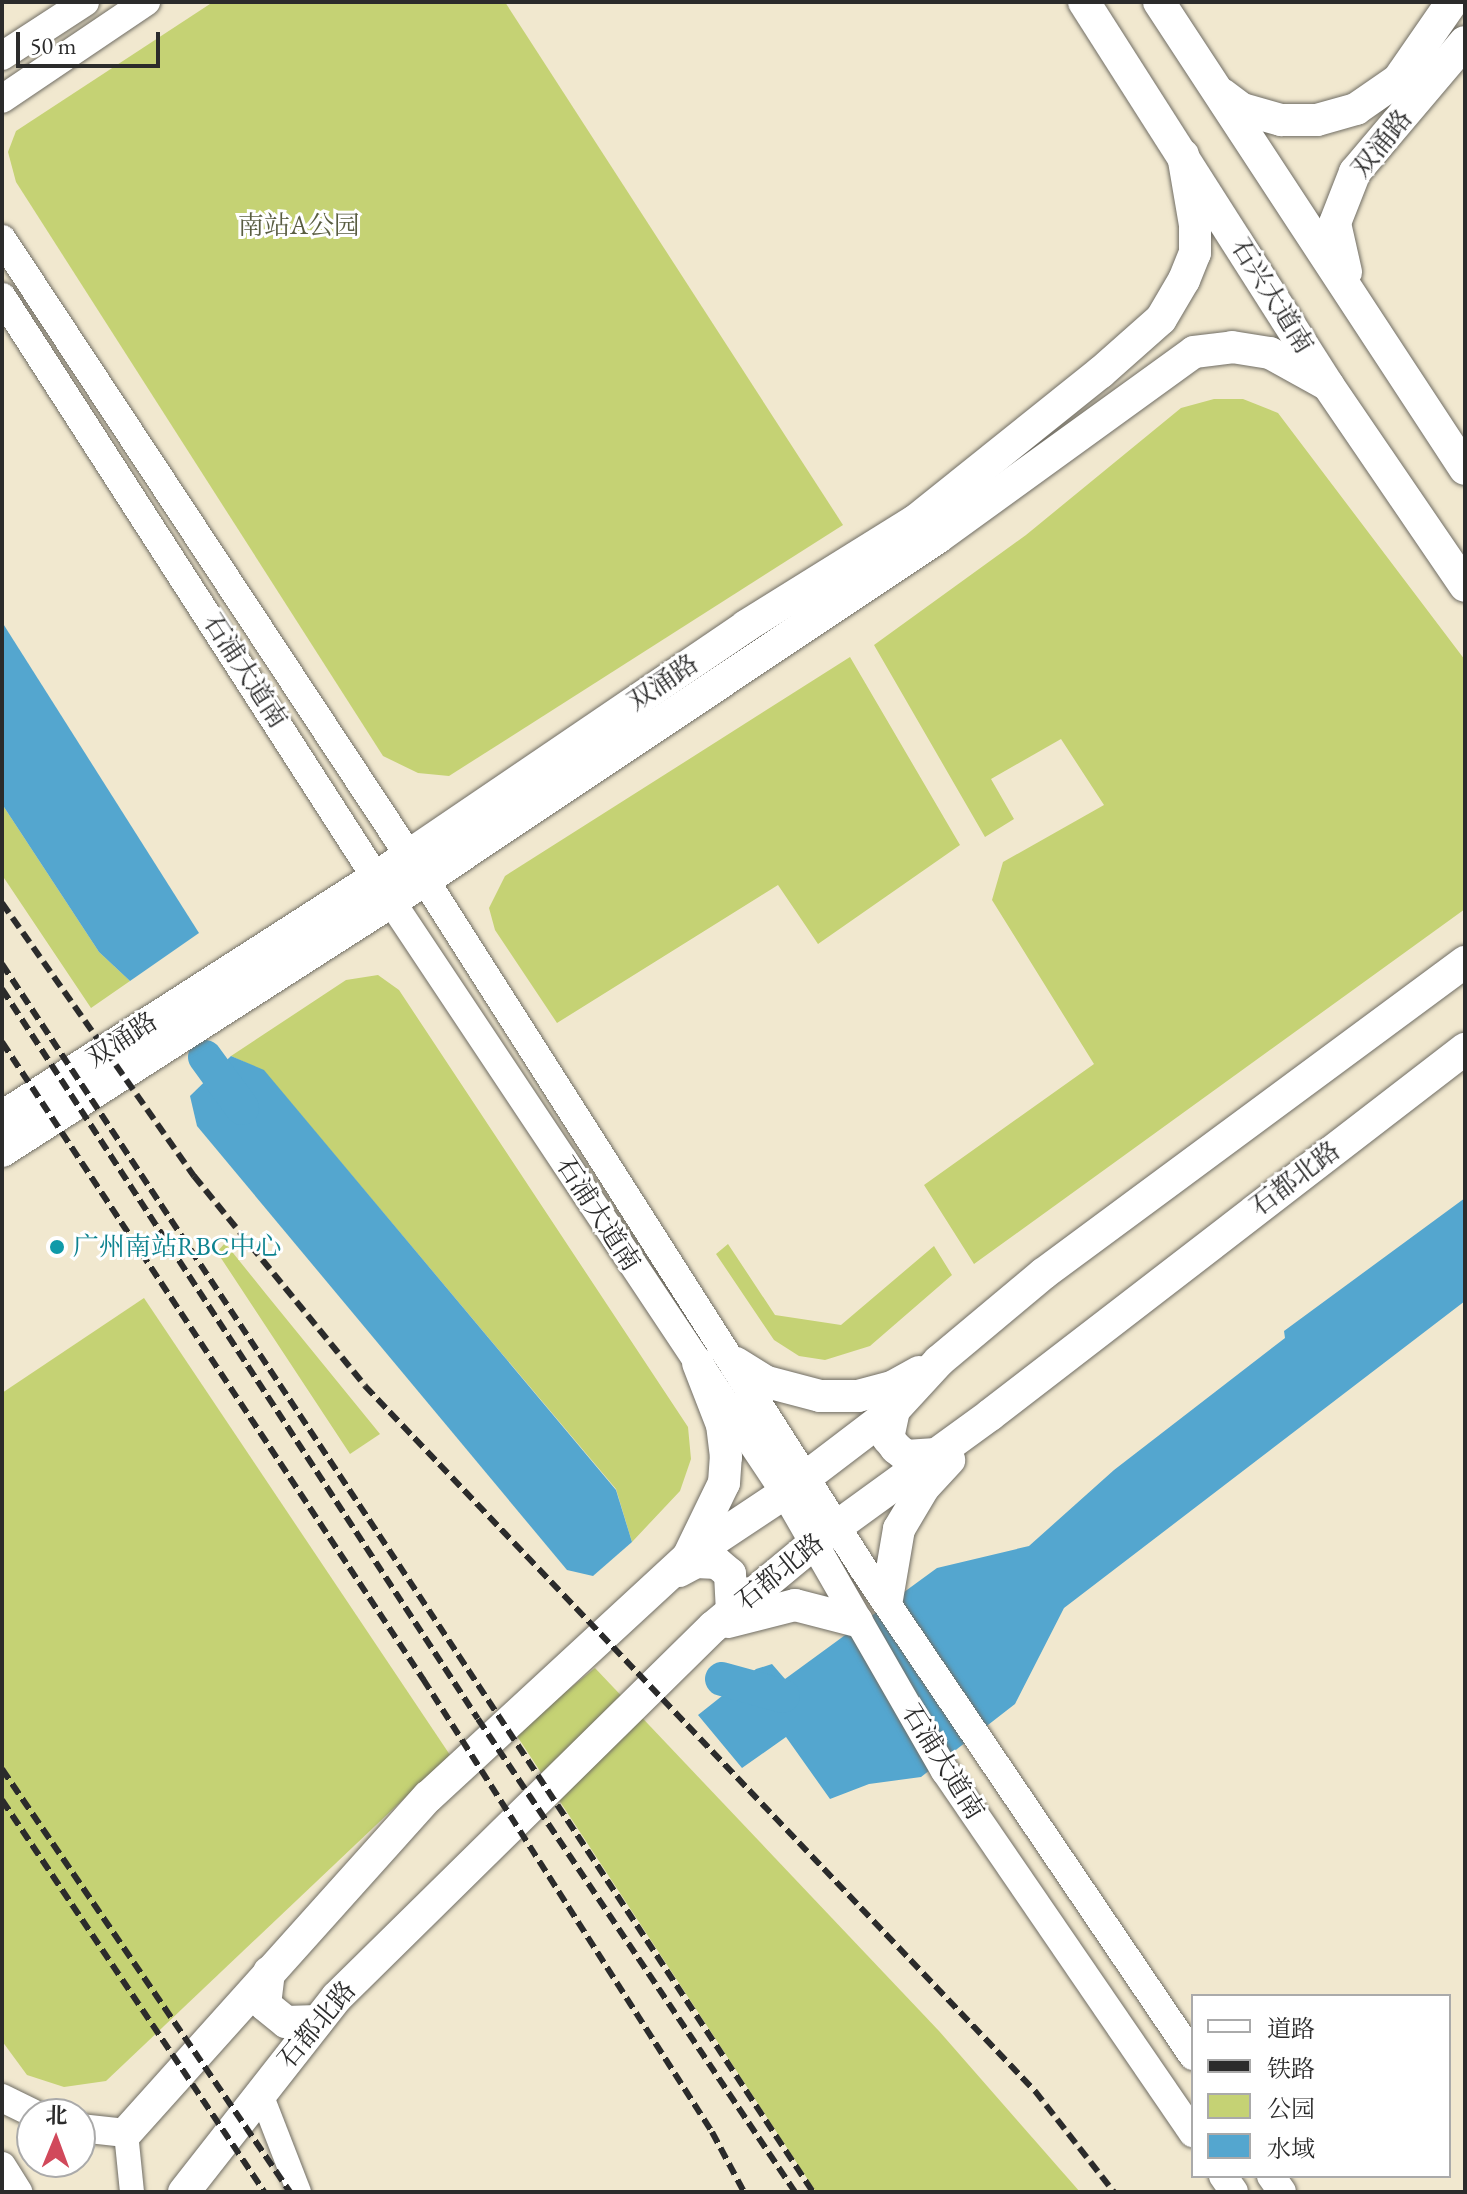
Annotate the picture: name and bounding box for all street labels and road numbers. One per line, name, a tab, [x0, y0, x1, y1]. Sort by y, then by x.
street label: 双涌路	[1345, 104, 1419, 184]
street label: 石兴大道南	[1224, 233, 1320, 359]
street label: 石浦大道南	[197, 608, 293, 734]
street label: 双涌路	[622, 648, 704, 718]
street label: 双涌路	[81, 1006, 163, 1074]
street label: 石都北路	[1244, 1135, 1346, 1223]
street label: 石浦大道南	[550, 1151, 646, 1277]
street label: 石都北路	[730, 1527, 830, 1617]
street label: 石浦大道南	[895, 1699, 991, 1825]
street label: 石都北路	[272, 1975, 362, 2075]

